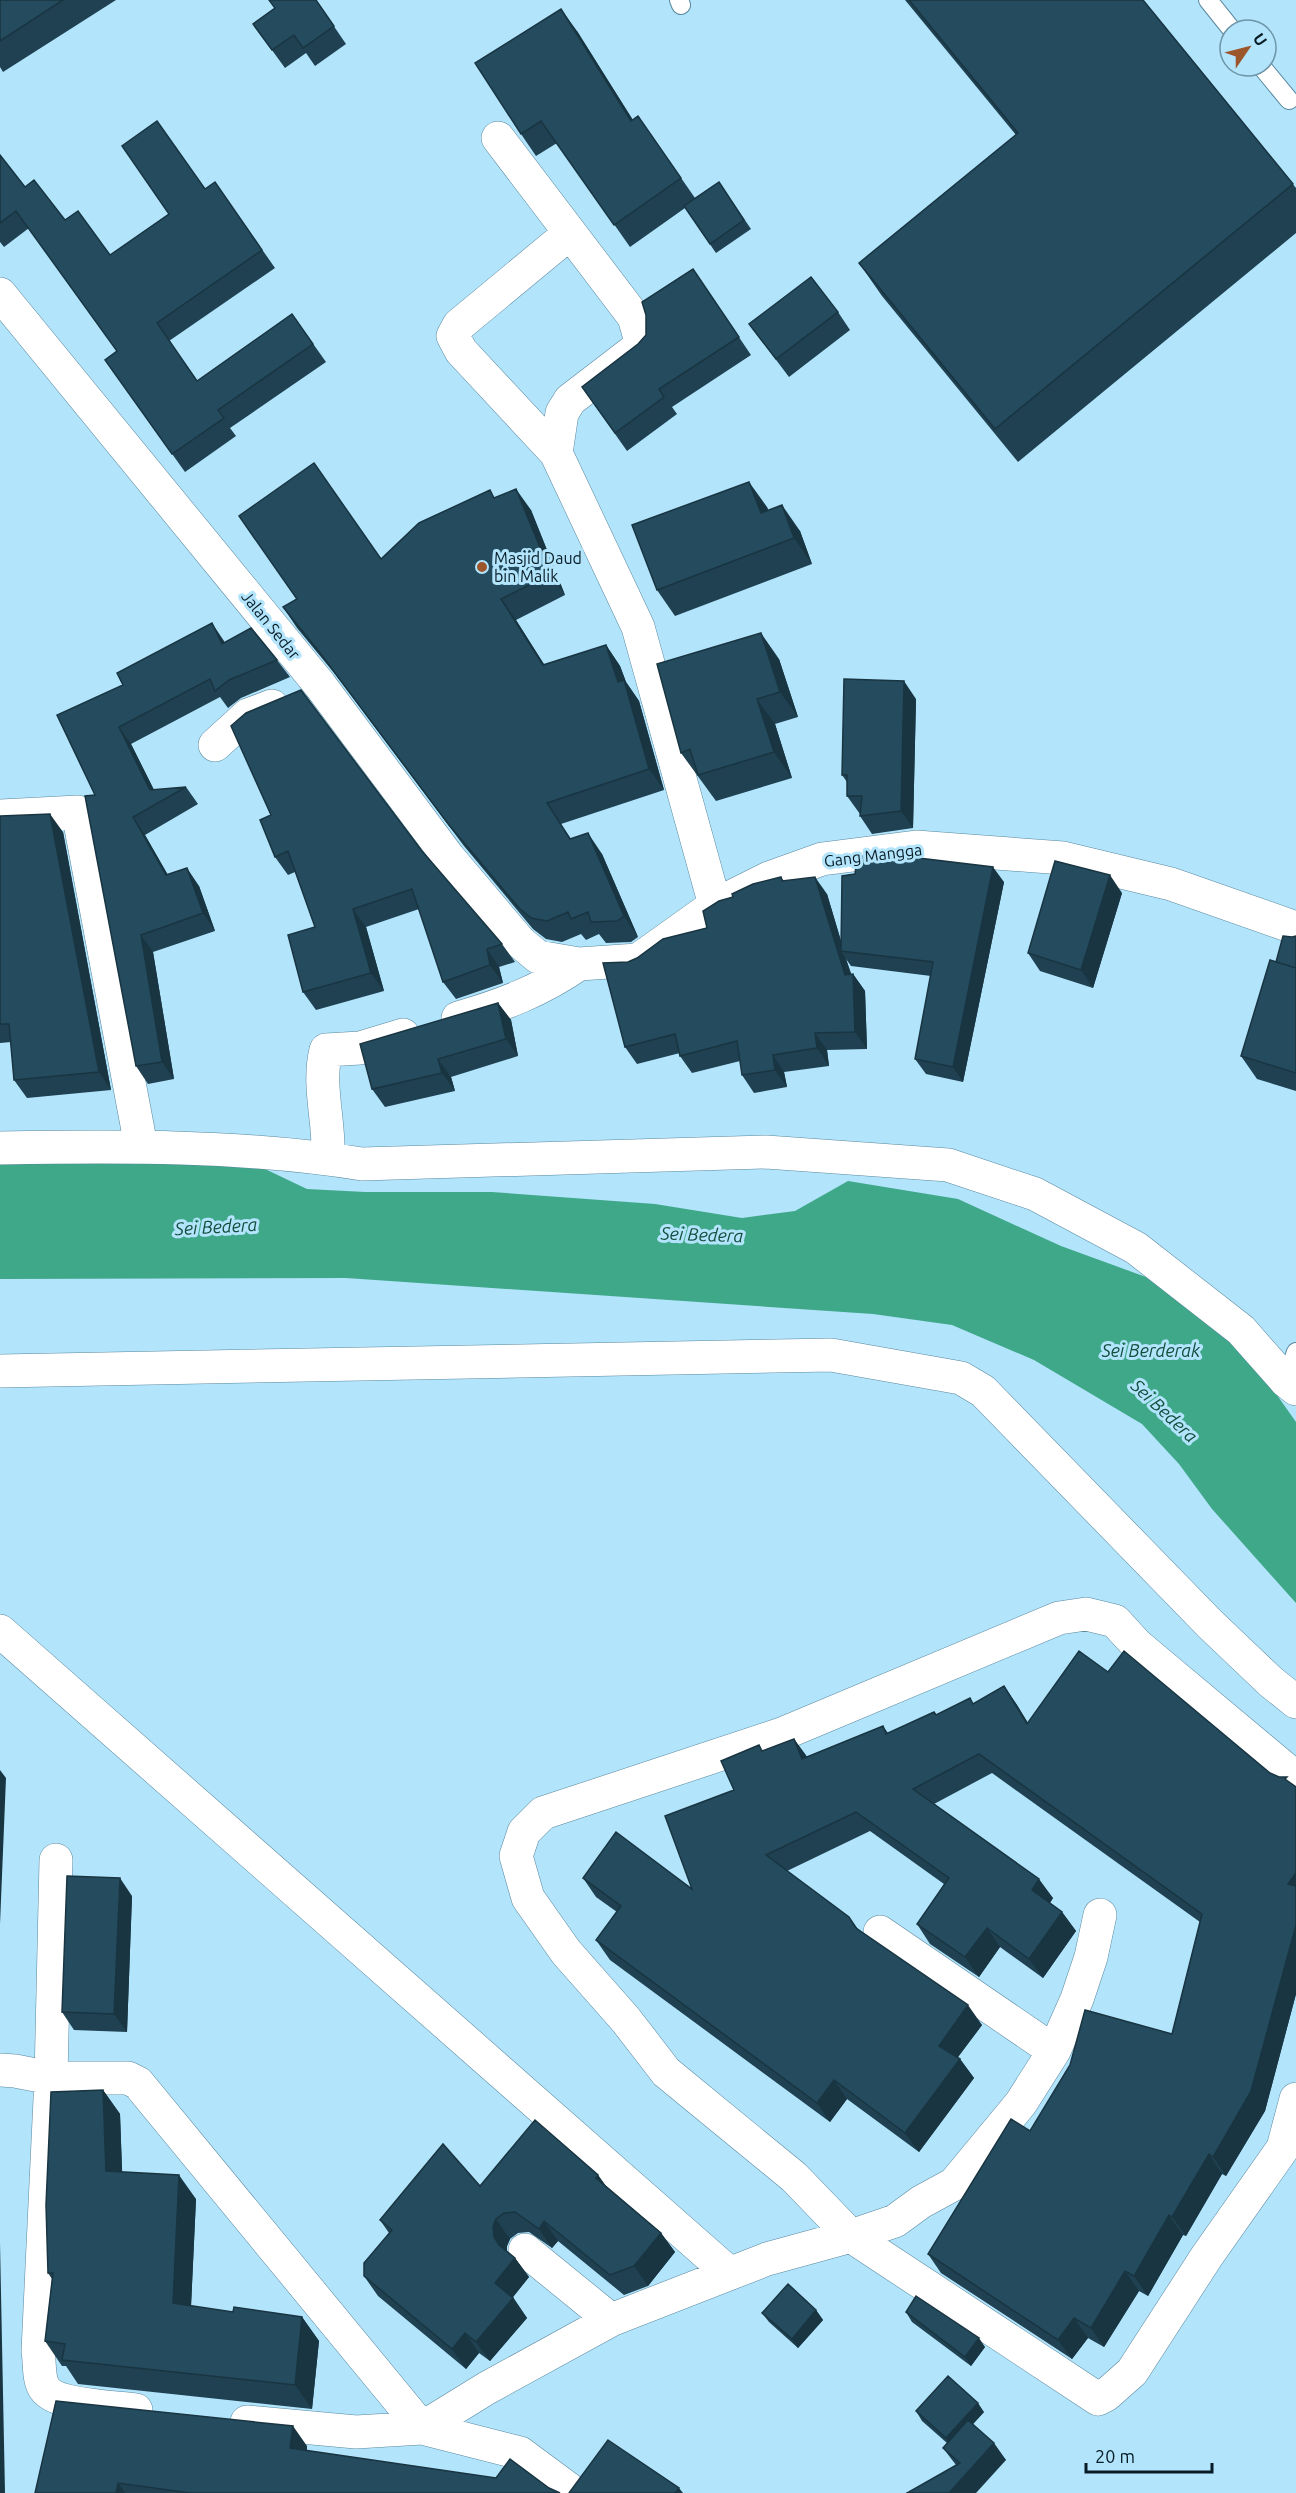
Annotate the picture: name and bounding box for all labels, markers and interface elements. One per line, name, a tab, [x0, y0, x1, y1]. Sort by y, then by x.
north arrow	[1218, 18, 1278, 78]
text: U	[1250, 30, 1271, 49]
place label: Masjid Daud bin Malik	[494, 549, 582, 585]
marker: Masjid Daud bin Malik	[475, 560, 489, 574]
street label: Jalan Sedar	[238, 587, 304, 663]
street label: Gang Mangga	[823, 840, 923, 870]
water label: Sei Bedera	[173, 1214, 258, 1238]
water label: Sei Bedera	[659, 1223, 744, 1245]
water label: Sei Berderak	[1101, 1340, 1201, 1360]
water label: Sei Bedera	[1127, 1374, 1202, 1446]
scale bar	[1086, 2436, 1212, 2474]
text: 20 m	[1095, 2446, 1135, 2466]

